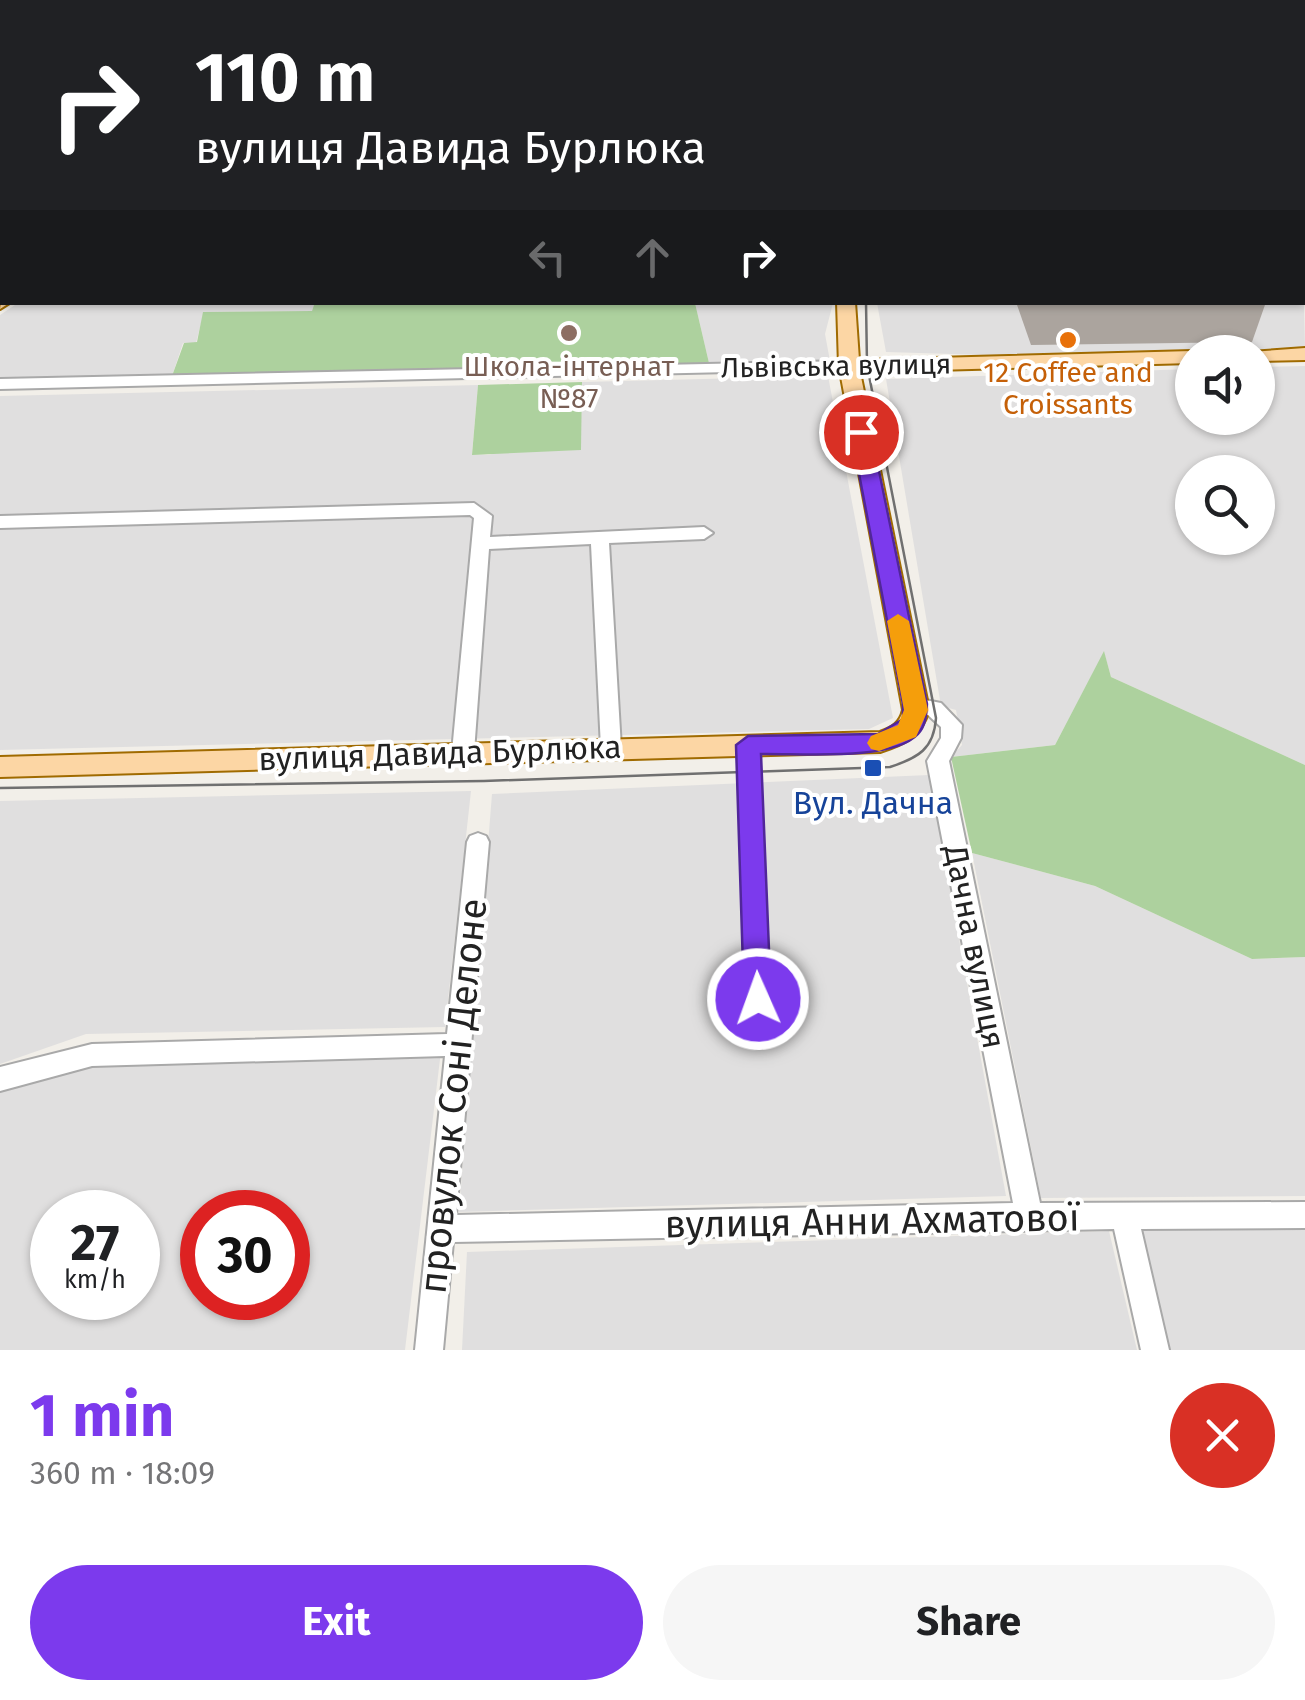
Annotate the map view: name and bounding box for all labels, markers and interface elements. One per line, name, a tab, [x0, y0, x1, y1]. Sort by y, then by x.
text: 110 m	[195, 36, 375, 120]
icon: right	[30, 40, 160, 170]
text: вулиця Давида Бурлюка	[195, 121, 706, 175]
icon: left	[520, 230, 575, 285]
icon: ahead	[625, 230, 680, 285]
icon: right	[730, 230, 785, 285]
marker: Школа-інтернат №87	[558, 322, 580, 344]
marker: 12 Coffee and Croissants	[1057, 329, 1079, 351]
map controls	[1175, 335, 1275, 555]
button: sound	[1175, 335, 1275, 435]
street label: Львівська вулиця	[720, 347, 952, 385]
place label: Школа-інтернат №87	[464, 350, 675, 415]
place label: 12 Coffee and Croissants	[983, 356, 1153, 421]
pin	[819, 390, 904, 475]
icon: arrive	[834, 405, 889, 460]
button: search	[1175, 455, 1275, 555]
street label: вулиця Давида Бурлюка	[258, 728, 622, 778]
marker: Вул. Дачна	[862, 757, 884, 779]
place label: Вул. Дачна	[793, 784, 953, 822]
street label: Дачна вулиця	[936, 841, 1013, 1052]
street label: провулок Соні Делоне	[409, 896, 497, 1296]
position arrow	[706, 947, 810, 1051]
speed limit sign: 30	[180, 1190, 310, 1320]
street label: вулиця Анни Ахматової	[664, 1194, 1081, 1248]
text: 27	[71, 1213, 119, 1273]
text: km/h	[64, 1265, 126, 1295]
text: 1 min	[30, 1380, 174, 1452]
button: close	[1170, 1383, 1275, 1488]
text: 360 m · 18:09	[30, 1454, 215, 1492]
button: Exit	[30, 1565, 643, 1680]
button: Share	[663, 1565, 1275, 1680]

